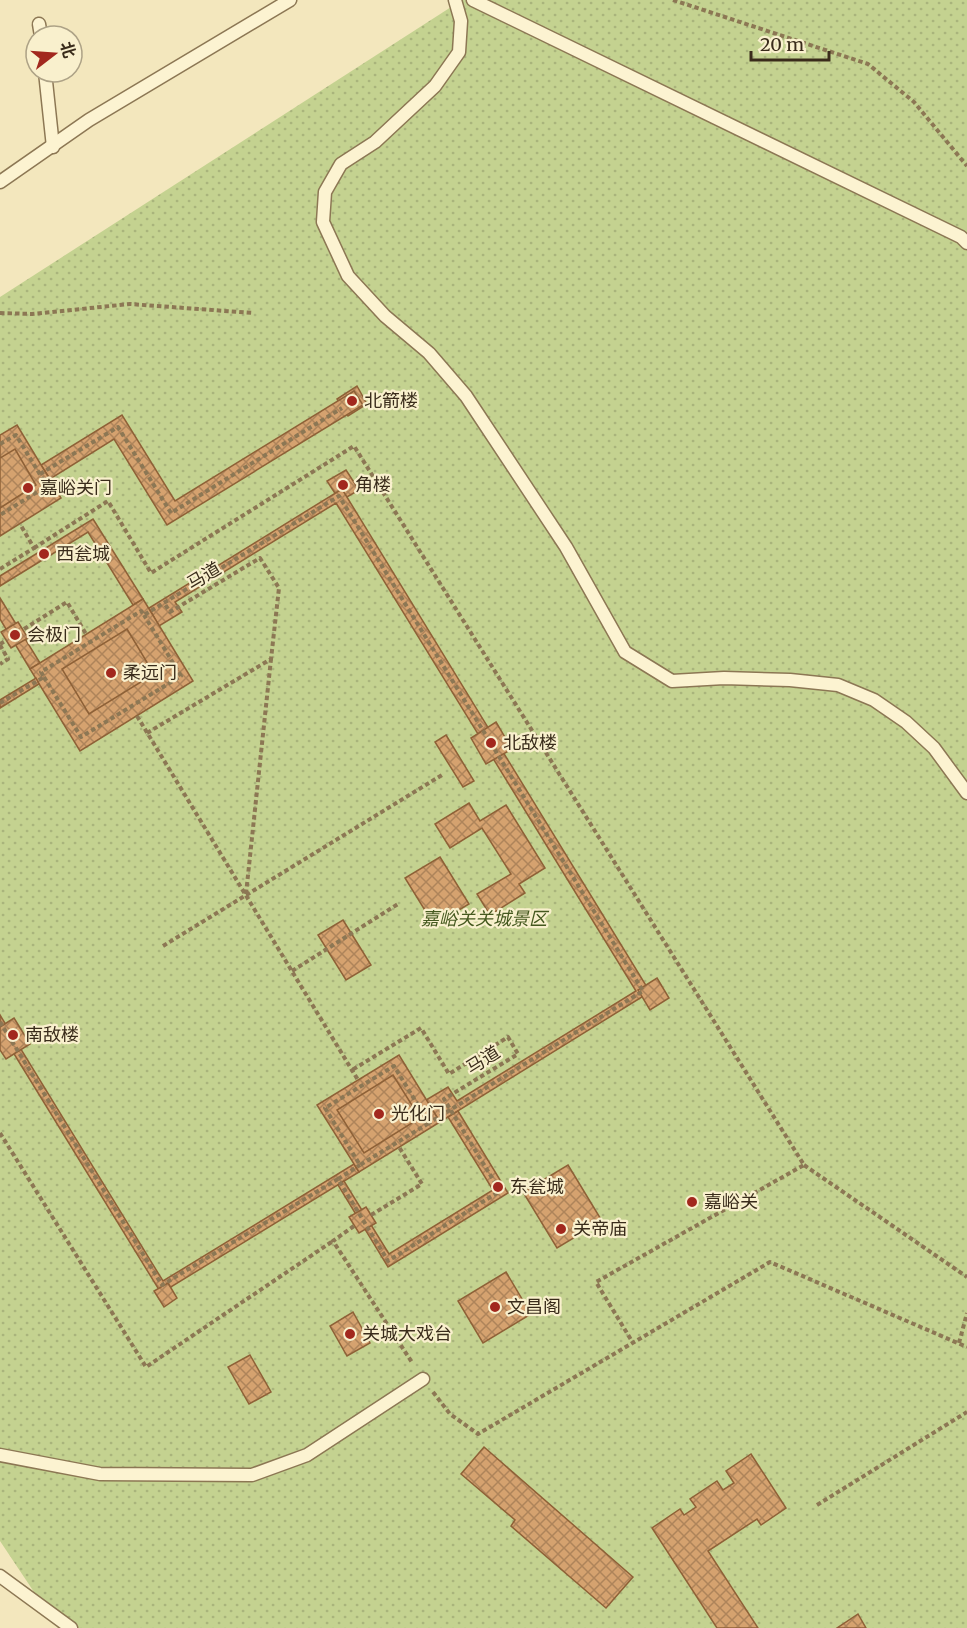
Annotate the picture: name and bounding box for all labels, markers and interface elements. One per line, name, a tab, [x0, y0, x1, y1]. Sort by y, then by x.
north arrow	[24, 24, 84, 84]
scale bar	[751, 24, 829, 62]
text: 20 m	[760, 33, 804, 56]
text: 北	[56, 39, 80, 60]
place label: 北箭楼	[364, 389, 418, 412]
marker: 北箭楼	[345, 394, 359, 408]
place label: 角楼	[355, 473, 391, 496]
place label: 嘉峪关门	[40, 476, 112, 499]
marker: 角楼	[336, 478, 350, 492]
marker: 嘉峪关门	[21, 481, 35, 495]
place label: 西瓮城	[56, 542, 110, 565]
marker: 西瓮城	[37, 547, 51, 561]
street label: 马道	[182, 556, 225, 595]
place label: 会极门	[27, 623, 81, 646]
marker: 会极门	[8, 628, 22, 642]
place label: 柔远门	[123, 661, 177, 684]
marker: 柔远门	[104, 666, 118, 680]
place label: 北敌楼	[503, 731, 557, 754]
marker: 北敌楼	[484, 736, 498, 750]
park label: 嘉峪关关城景区	[421, 907, 550, 930]
place label: 南敌楼	[25, 1023, 79, 1046]
marker: 南敌楼	[6, 1028, 20, 1042]
street label: 马道	[461, 1040, 504, 1079]
place label: 光化门	[391, 1102, 445, 1125]
marker: 光化门	[372, 1107, 386, 1121]
place label: 东瓮城	[510, 1175, 564, 1198]
marker: 东瓮城	[491, 1180, 505, 1194]
place label: 嘉峪关	[704, 1190, 758, 1213]
marker: 嘉峪关	[685, 1195, 699, 1209]
place label: 关帝庙	[573, 1217, 627, 1240]
marker: 关帝庙	[554, 1222, 568, 1236]
place label: 文昌阁	[507, 1295, 561, 1318]
marker: 文昌阁	[488, 1300, 502, 1314]
place label: 关城大戏台	[362, 1322, 452, 1345]
marker: 关城大戏台	[343, 1327, 357, 1341]

